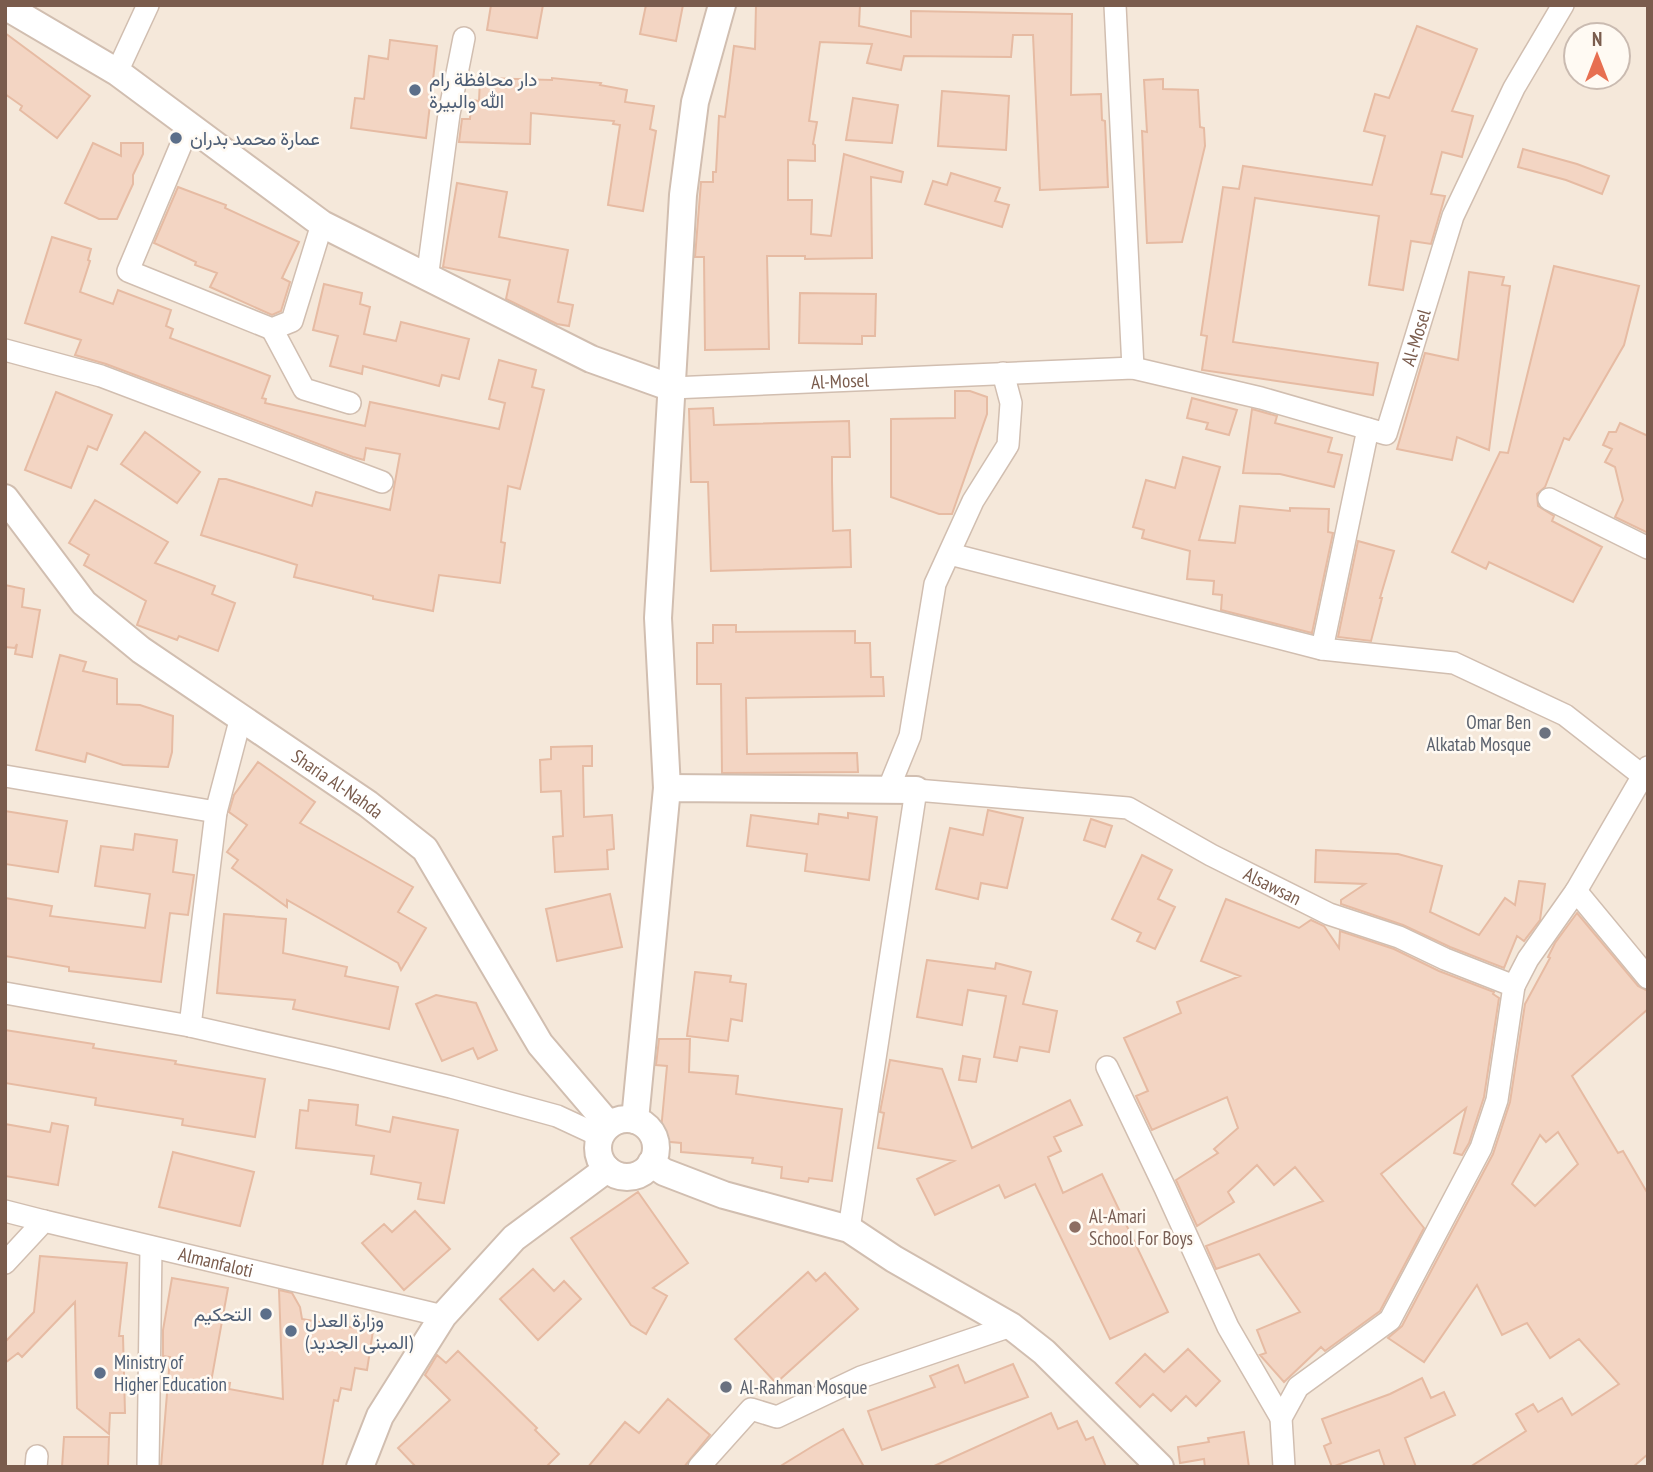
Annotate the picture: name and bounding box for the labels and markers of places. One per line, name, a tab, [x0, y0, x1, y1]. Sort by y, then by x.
place label: دار محافظة رام الله والبيرة	[429, 67, 537, 113]
marker: دار محافظة رام الله والبيرة	[407, 82, 423, 98]
place label: عمارة محمد بدران	[190, 126, 320, 150]
marker: عمارة محمد بدران	[168, 130, 184, 146]
place label: Omar Ben Alkatab Mosque	[1426, 710, 1531, 756]
marker: Omar Ben Alkatab Mosque	[1537, 725, 1553, 741]
place label: Al-Amari School For Boys	[1089, 1204, 1193, 1250]
marker: Al-Amari School For Boys	[1067, 1219, 1083, 1235]
place label: التحكيم	[194, 1302, 252, 1327]
marker: التحكيم	[258, 1306, 274, 1322]
place label: وزارة العدل (المبنى الجديد)	[305, 1308, 414, 1354]
marker: وزارة العدل (المبنى الجديد)	[283, 1323, 299, 1339]
place label: Ministry of Higher Education	[114, 1350, 227, 1396]
marker: Ministry of Higher Education	[92, 1365, 108, 1381]
place label: Al-Rahman Mosque	[740, 1375, 868, 1399]
marker: Al-Rahman Mosque	[718, 1379, 734, 1395]

